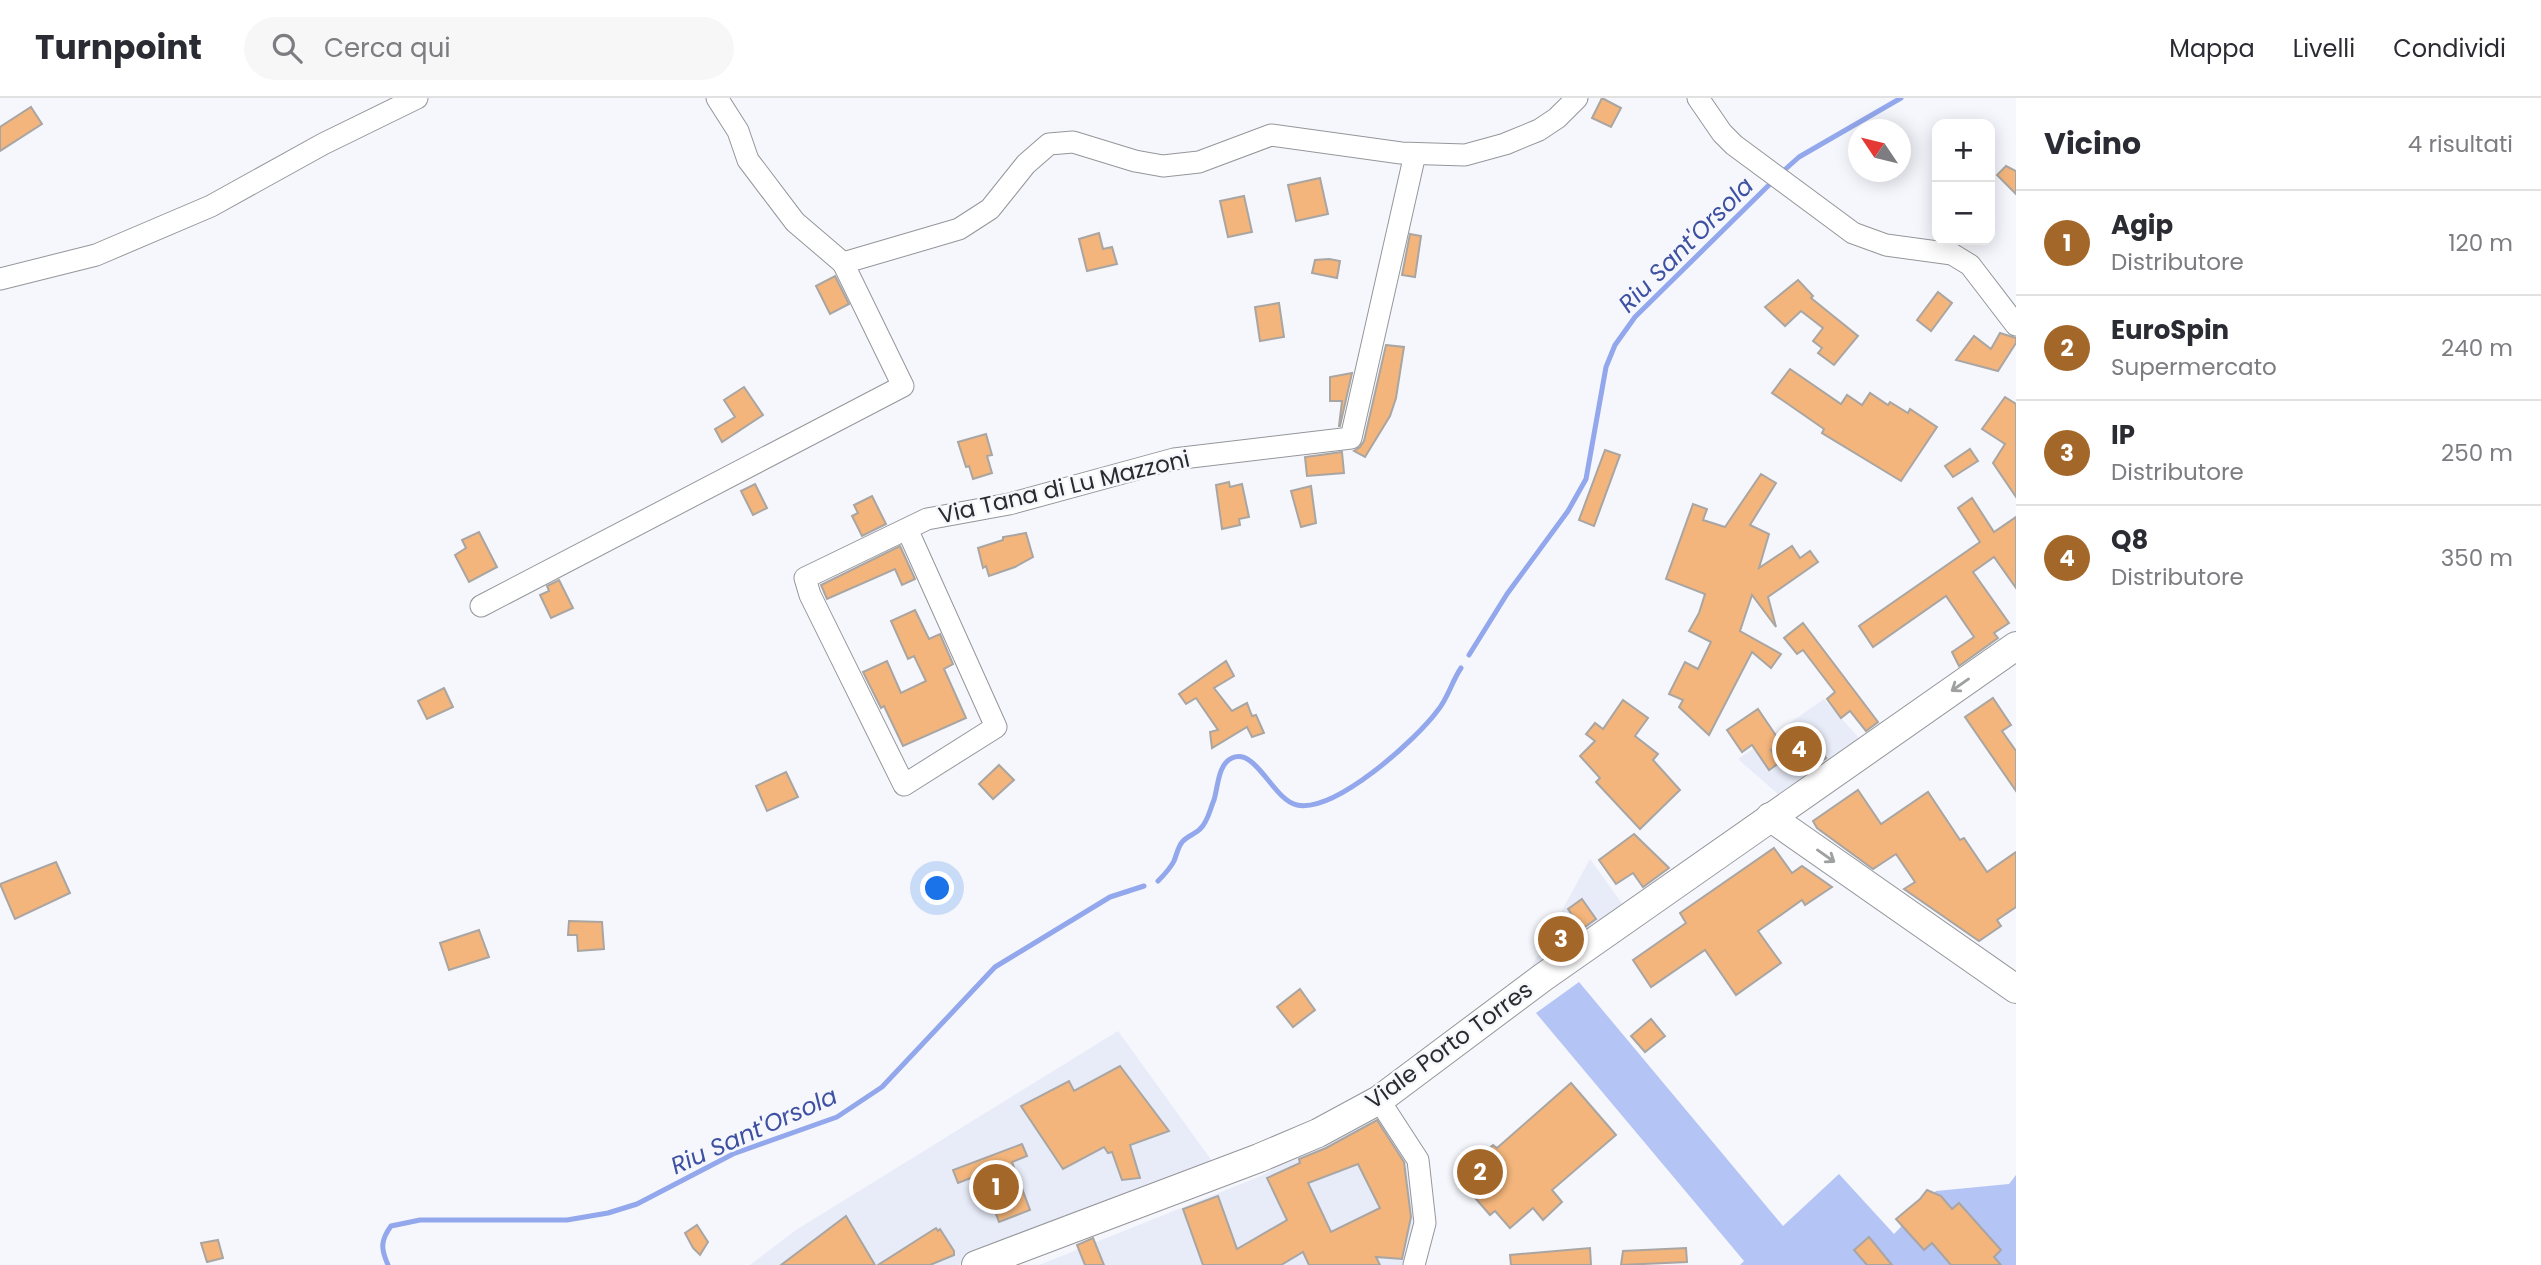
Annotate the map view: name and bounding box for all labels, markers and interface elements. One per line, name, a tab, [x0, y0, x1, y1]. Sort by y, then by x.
search box	[244, 17, 734, 80]
text: Turnpoint	[35, 24, 202, 71]
icon: search	[268, 29, 306, 67]
text: Cerca qui	[324, 30, 451, 66]
text: Mappa	[2169, 32, 2255, 65]
text: Livelli	[2293, 32, 2355, 65]
text: Condividi	[2393, 32, 2506, 65]
north arrow	[1848, 119, 1911, 182]
map controls	[1932, 119, 1995, 245]
button: +	[1932, 119, 1995, 182]
text: Vicino	[2044, 122, 2141, 165]
text: 4 risultati	[2408, 128, 2513, 160]
water label: Riu Sant'Orsola	[1611, 170, 1761, 320]
button: −	[1932, 182, 1995, 245]
text: Agip	[2111, 207, 2173, 243]
text: 1	[2063, 227, 2071, 259]
text: 120 m	[2448, 227, 2513, 259]
text: Distributore	[2111, 246, 2244, 278]
text: EuroSpin	[2111, 312, 2229, 348]
text: 2	[2060, 332, 2074, 364]
text: 240 m	[2441, 332, 2513, 364]
text: Supermercato	[2111, 351, 2277, 383]
text: IP	[2111, 417, 2135, 453]
text: 3	[2060, 437, 2074, 469]
text: 250 m	[2441, 437, 2513, 469]
street label: Via Tana di Lu Mazzoni	[935, 443, 1193, 531]
text: Distributore	[2111, 456, 2244, 488]
text: Q8	[2111, 522, 2148, 558]
text: 4	[2059, 542, 2075, 574]
text: 350 m	[2441, 542, 2513, 574]
text: Distributore	[2111, 561, 2244, 593]
one-way arrow	[1951, 678, 1970, 692]
pin: 4	[1776, 723, 1822, 775]
one-way arrow	[1816, 849, 1835, 863]
your location	[920, 871, 954, 905]
pin: 3	[1538, 913, 1584, 965]
street label: Viale Porto Torres	[1359, 973, 1539, 1117]
water label: Riu Sant'Orsola	[665, 1079, 842, 1182]
pin: 2	[1457, 1146, 1503, 1198]
pin: 1	[973, 1161, 1019, 1213]

